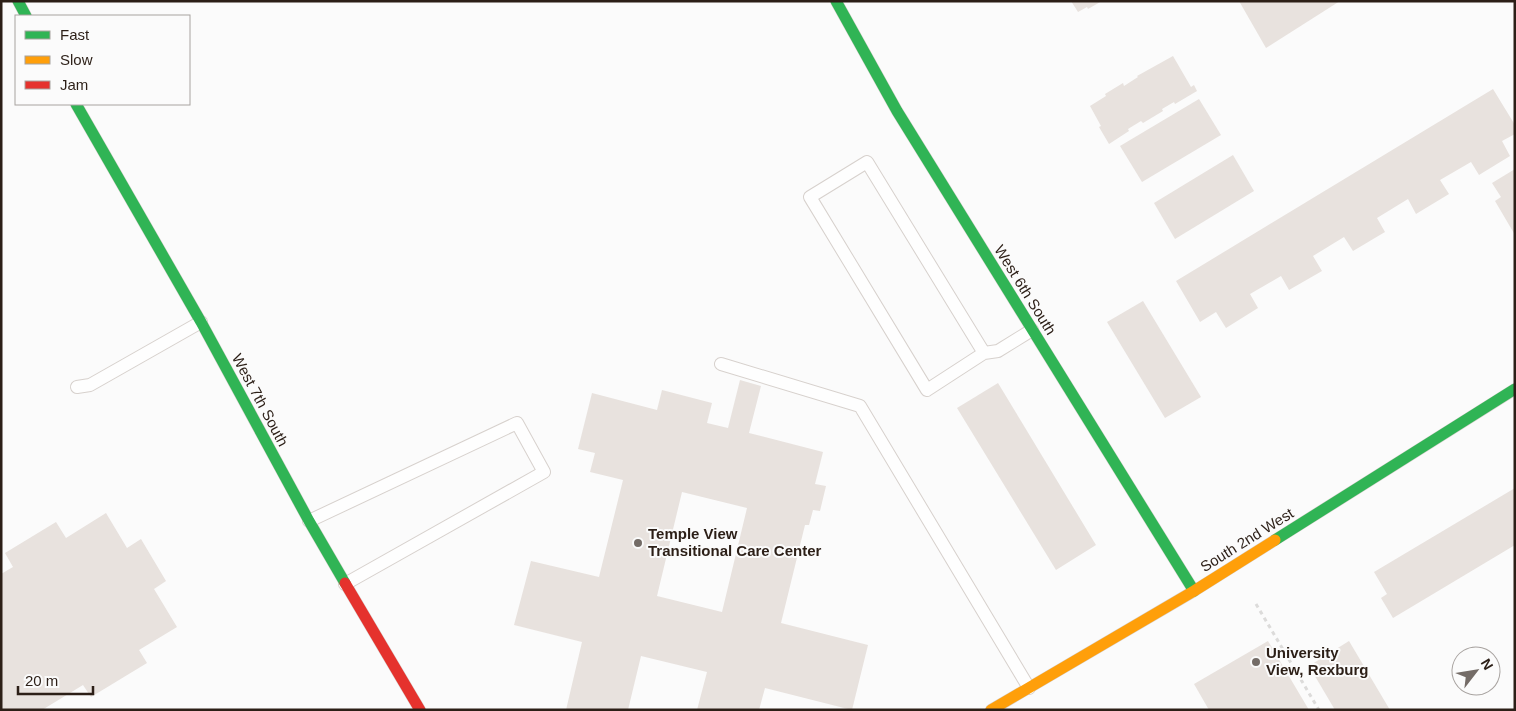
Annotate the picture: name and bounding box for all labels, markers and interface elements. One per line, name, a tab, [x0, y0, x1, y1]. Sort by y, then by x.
legend	[15, 15, 190, 105]
text: Fast	[60, 26, 90, 43]
text: Slow	[60, 51, 93, 68]
text: Jam	[60, 76, 88, 93]
street label: West 6th South	[991, 242, 1060, 338]
street label: West 7th South	[229, 351, 292, 449]
street label: South 2nd West	[1197, 504, 1297, 575]
place label: Temple View Transitional Care Center	[648, 525, 822, 559]
marker: Temple View Transitional Care Center	[632, 537, 644, 549]
place label: University View, Rexburg	[1266, 644, 1369, 678]
north arrow	[1451, 646, 1501, 696]
marker: University View, Rexburg	[1250, 656, 1262, 668]
text: N	[1478, 656, 1497, 673]
scale bar	[18, 664, 92, 696]
text: 20 m	[25, 672, 58, 689]

